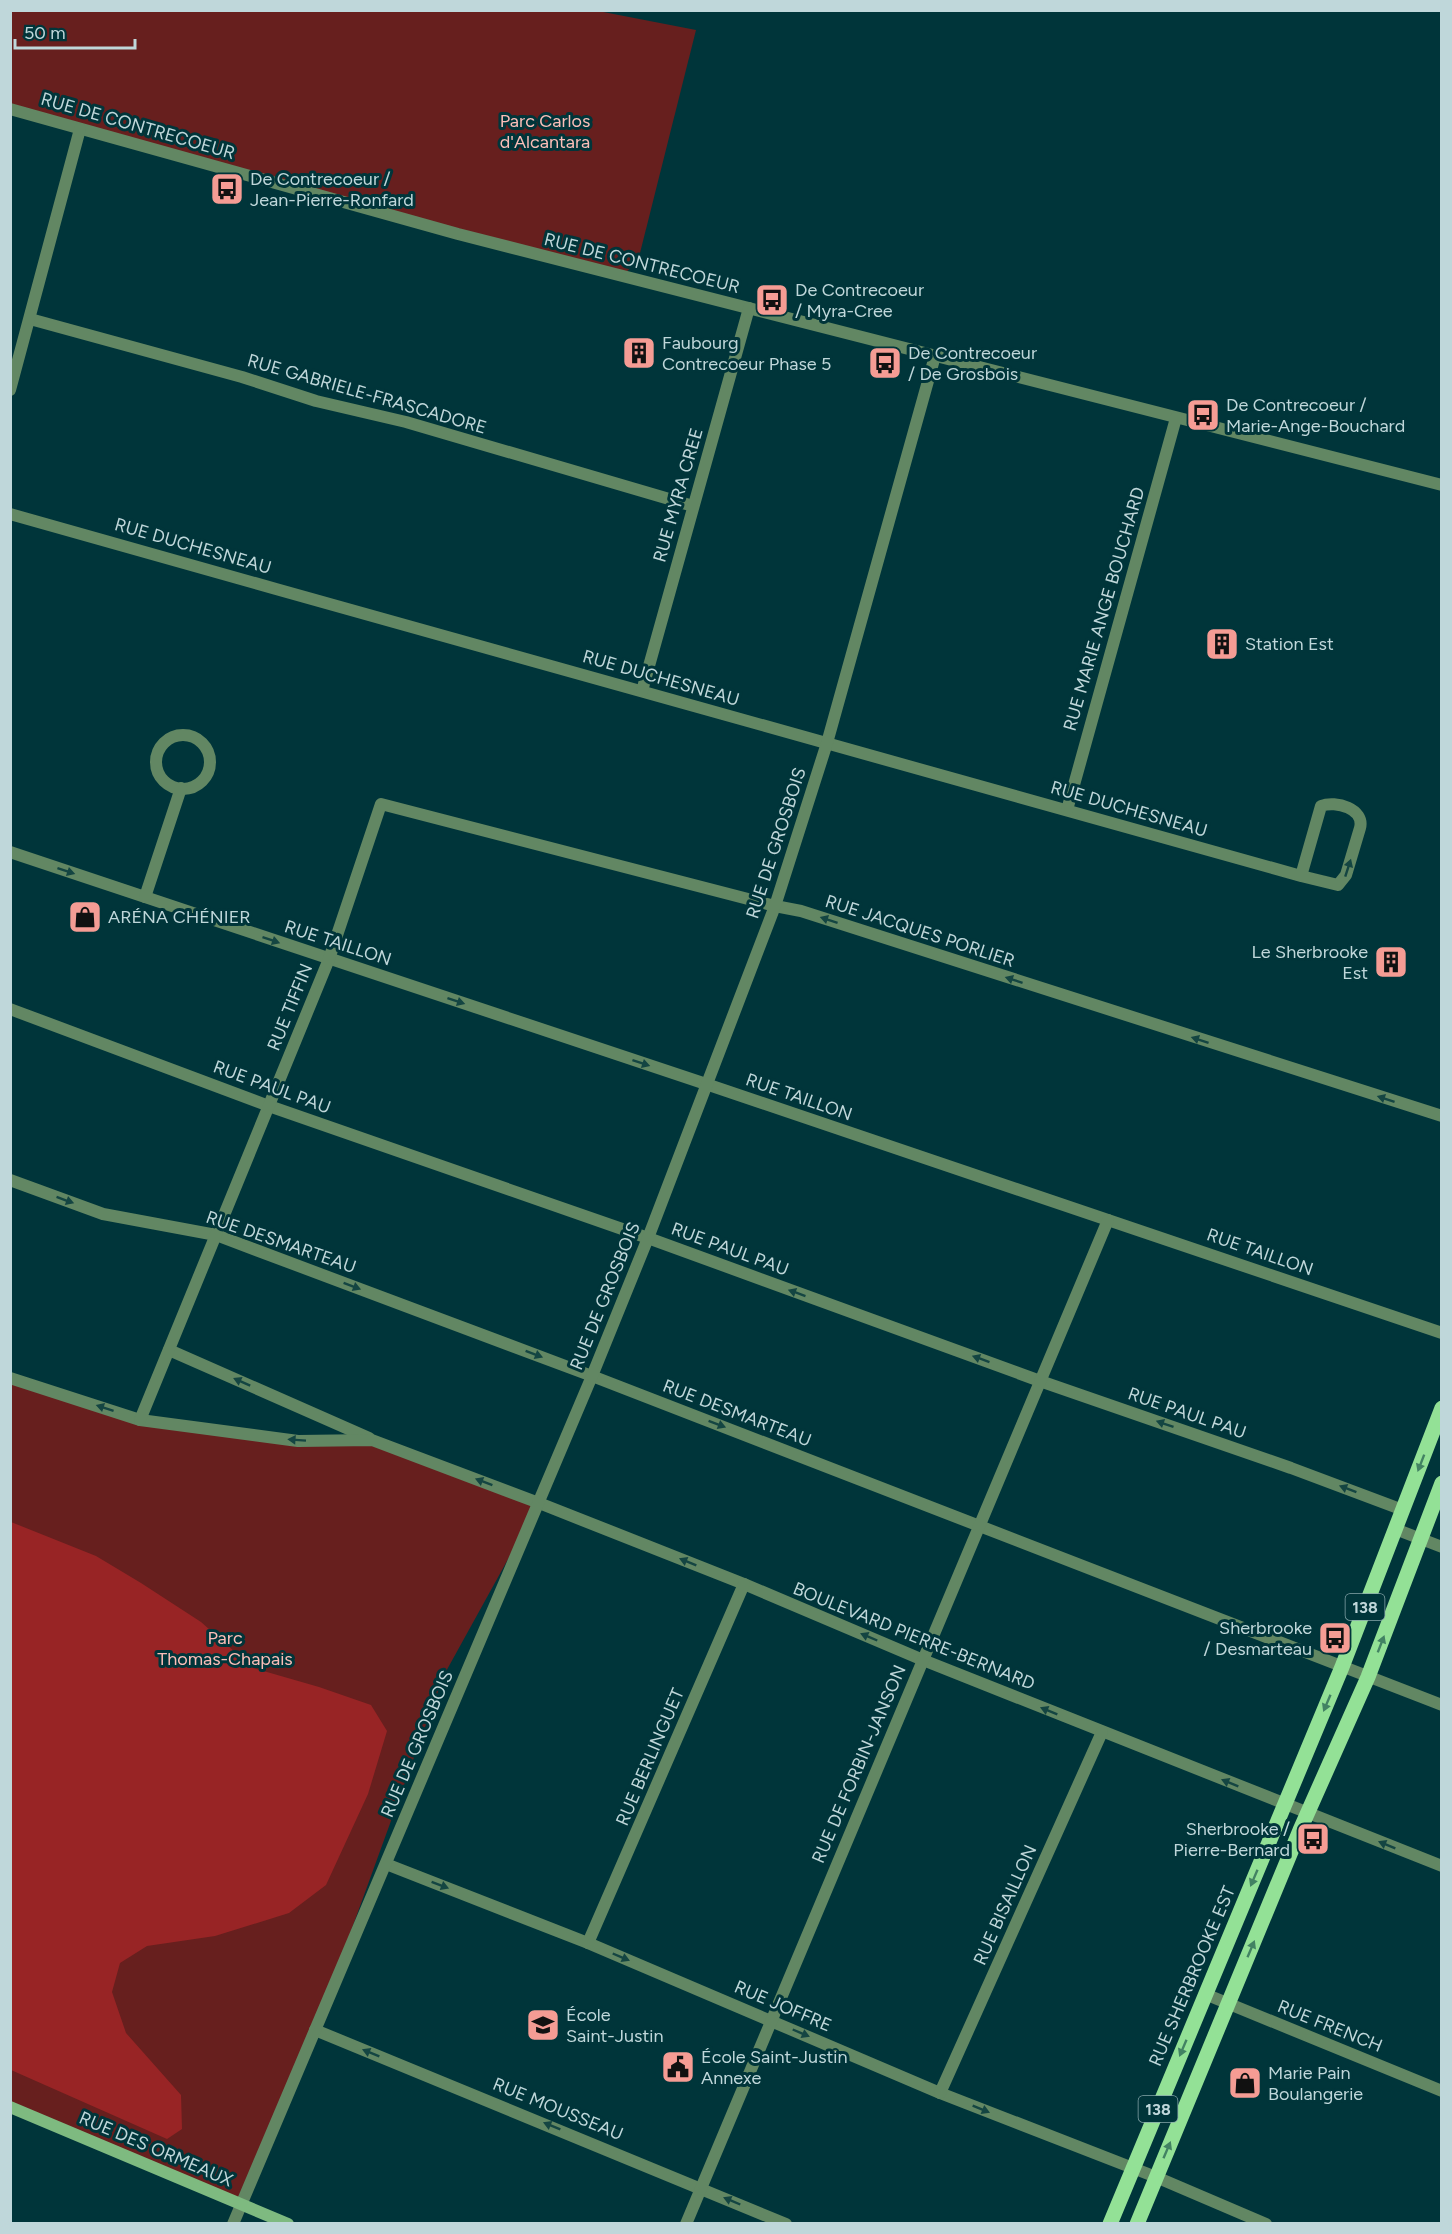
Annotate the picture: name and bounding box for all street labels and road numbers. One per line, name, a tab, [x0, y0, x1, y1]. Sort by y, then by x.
street label: RUE DE CONTRECOEUR	[38, 88, 238, 164]
street label: RUE DE CONTRECOEUR	[542, 228, 742, 298]
street label: RUE GABRIELE-FRASCADORE	[245, 349, 489, 439]
street label: RUE MYRA CREE	[648, 425, 708, 565]
street label: RUE MARIE ANGE BOUCHARD	[1059, 485, 1149, 733]
street label: RUE DUCHESNEAU	[112, 513, 274, 579]
street label: RUE DUCHESNEAU	[580, 645, 742, 711]
street label: RUE DE GROSBOIS	[741, 765, 811, 921]
street label: RUE DUCHESNEAU	[1048, 776, 1210, 842]
street label: RUE JACQUES PORLIER	[822, 890, 1018, 972]
street label: RUE TAILLON	[282, 915, 394, 971]
street label: RUE TIFFIN	[263, 960, 317, 1054]
street label: RUE PAUL PAU	[210, 1056, 334, 1118]
street label: RUE TAILLON	[743, 1069, 855, 1125]
street label: RUE DESMARTEAU	[203, 1206, 359, 1278]
street label: RUE PAUL PAU	[668, 1218, 792, 1280]
street label: RUE DE GROSBOIS	[565, 1219, 645, 1373]
street label: RUE TAILLON	[1204, 1224, 1316, 1280]
street label: RUE DESMARTEAU	[660, 1375, 814, 1451]
street label: RUE PAUL PAU	[1125, 1382, 1249, 1444]
street label: BOULEVARD PIERRE-BERNARD	[790, 1577, 1038, 1695]
road number: 138	[1346, 1594, 1384, 1620]
street label: RUE DE FORBIN-JANSON	[807, 1662, 911, 1866]
street label: RUE DE GROSBOIS	[376, 1667, 458, 1821]
street label: RUE BERLINGUET	[611, 1685, 689, 1829]
street label: RUE BISAILLON	[969, 1841, 1041, 1969]
street label: RUE SHERBROOKE EST	[1144, 1883, 1240, 2069]
street label: RUE JOFFRE	[731, 1976, 835, 2036]
street label: RUE FRENCH	[1274, 1995, 1386, 2057]
street label: RUE MOUSSEAU	[490, 2073, 626, 2145]
road number: 138	[1138, 2096, 1178, 2122]
street label: RUE DES ORMEAUX	[76, 2107, 236, 2191]

